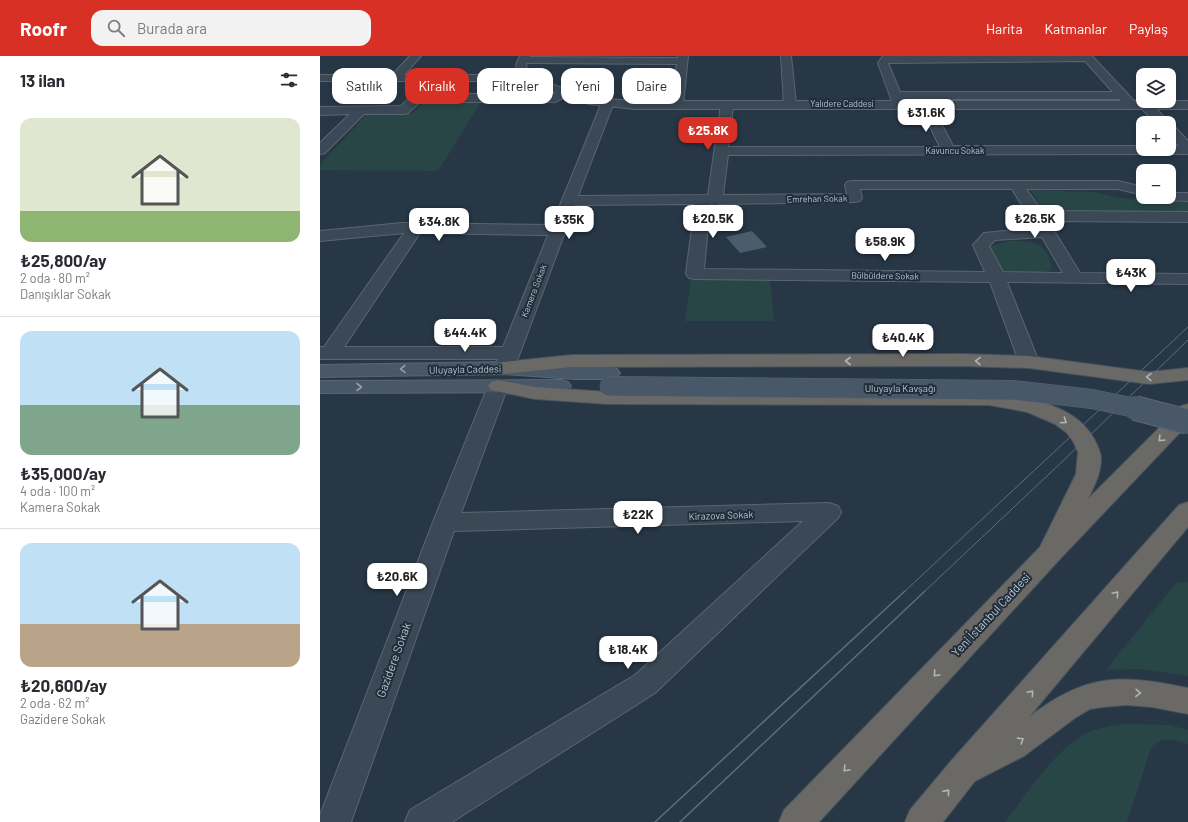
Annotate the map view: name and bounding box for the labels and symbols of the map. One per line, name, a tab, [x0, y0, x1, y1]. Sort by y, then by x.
street label: Yalıdere Caddesi	[810, 98, 874, 109]
pin: ₺31.6K	[893, 99, 959, 133]
pin: ₺25.8K	[675, 117, 741, 151]
street label: Kavuncu Sokak	[926, 145, 985, 156]
street label: Emrehan Sokak	[787, 192, 848, 205]
pin: ₺20.5K	[680, 205, 746, 239]
pin: ₺26.5K	[1002, 205, 1068, 239]
pin: ₺35K	[545, 206, 593, 240]
pin: ₺34.8K	[406, 208, 472, 242]
pin: ₺58.9K	[852, 228, 918, 262]
pin: ₺43K	[1107, 259, 1155, 293]
street label: Kamera Sokak	[518, 262, 549, 319]
street label: Bülbüldere Sokak	[851, 269, 919, 282]
pin: ₺44.4K	[432, 319, 498, 353]
pin: ₺40.4K	[870, 324, 936, 358]
one-way arrow	[845, 356, 851, 365]
one-way arrow	[975, 356, 981, 365]
street label: Uluyayla Caddesi	[429, 362, 501, 376]
one-way arrow	[400, 365, 406, 374]
one-way arrow	[1146, 373, 1152, 382]
street label: Uluyayla Kavşağı	[865, 382, 935, 394]
one-way arrow	[356, 383, 362, 391]
one-way arrow	[1060, 416, 1067, 424]
one-way arrow	[1158, 434, 1166, 442]
pin: ₺22K	[614, 501, 662, 535]
street label: Kirazova Sokak	[688, 508, 754, 522]
pin: ₺20.6K	[364, 563, 430, 597]
street label: Yeni İstanbul Caddesi	[948, 570, 1033, 659]
one-way arrow	[1111, 592, 1118, 599]
street label: Gazidere Sokak	[373, 620, 413, 699]
pin: ₺18.4K	[595, 636, 661, 670]
one-way arrow	[933, 669, 940, 677]
one-way arrow	[1135, 689, 1141, 697]
one-way arrow	[1026, 690, 1033, 697]
one-way arrow	[1017, 737, 1024, 744]
one-way arrow	[844, 764, 851, 772]
one-way arrow	[942, 789, 949, 796]

